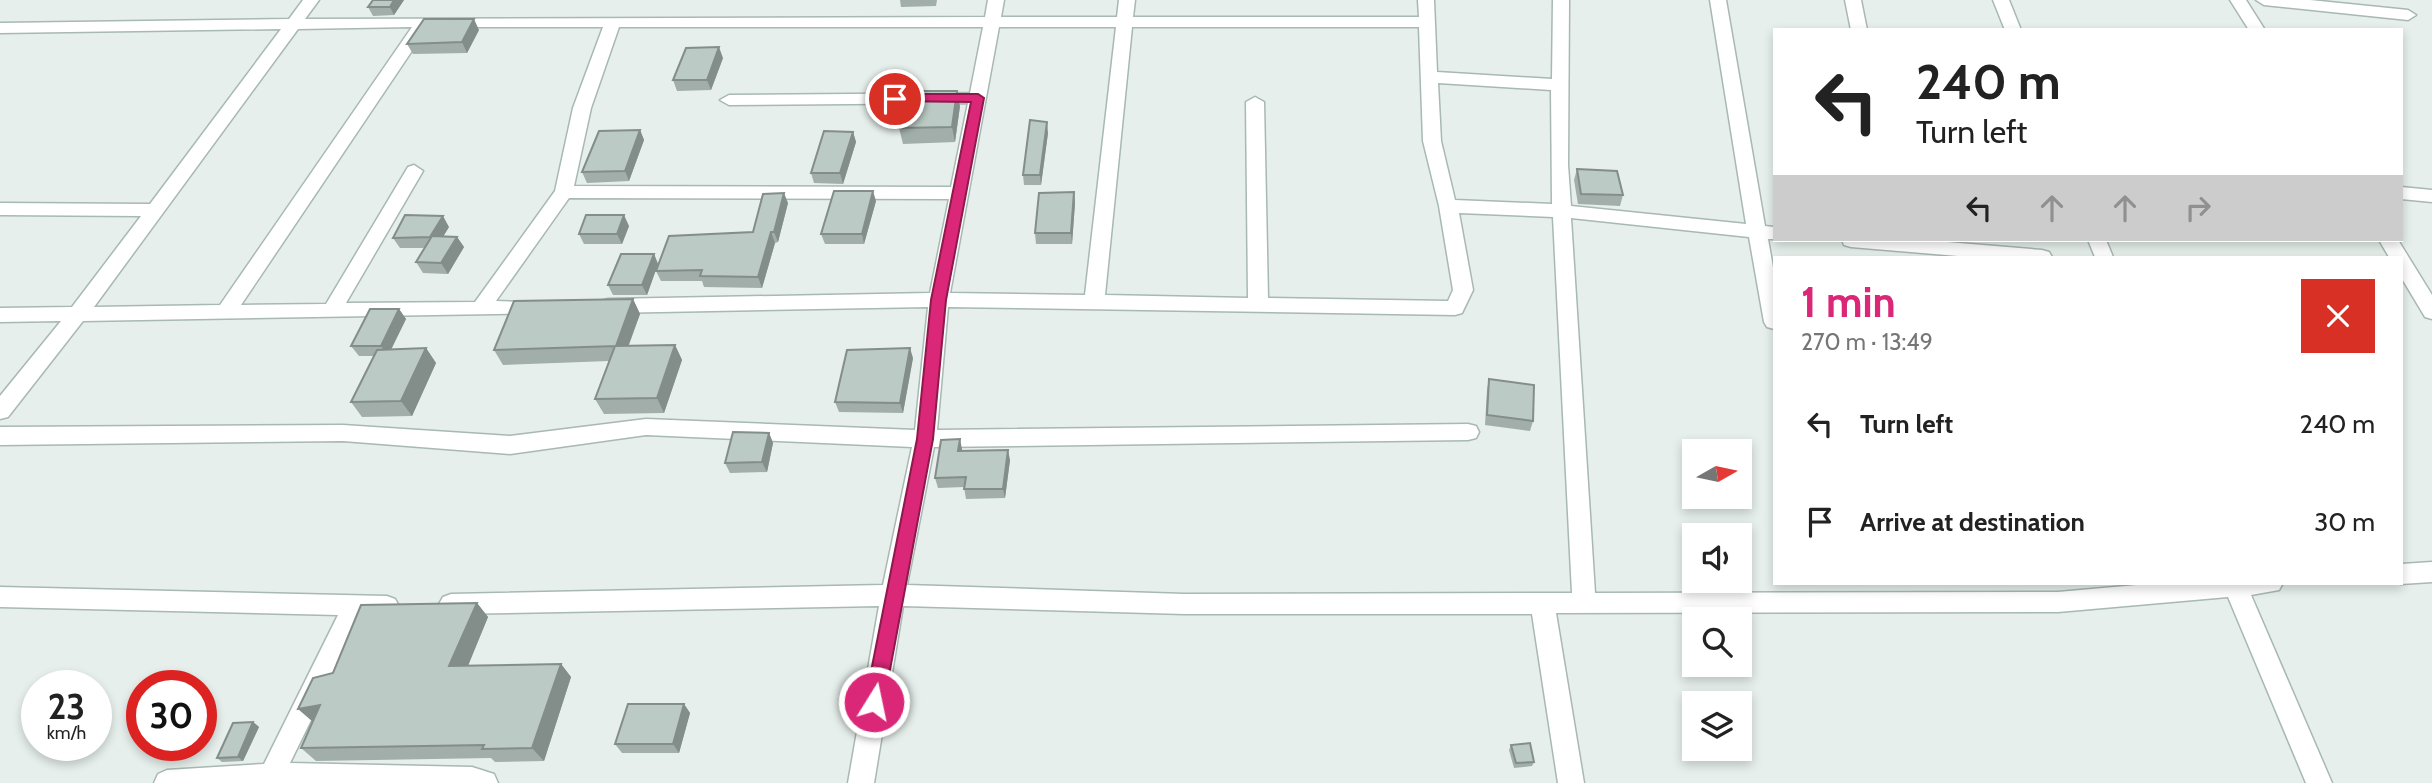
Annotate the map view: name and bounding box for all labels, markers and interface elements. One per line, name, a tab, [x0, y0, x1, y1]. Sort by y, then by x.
text: 240 m	[1916, 52, 2061, 111]
icon: left	[1801, 56, 1892, 147]
pin	[865, 69, 925, 129]
icon: arrive	[876, 80, 914, 118]
text: Turn left	[1916, 112, 2027, 151]
icon: left	[1960, 189, 1998, 227]
icon: ahead	[2033, 189, 2071, 227]
icon: ahead	[2106, 189, 2144, 227]
icon: right	[2179, 189, 2217, 227]
text: 1 min	[1801, 276, 1896, 328]
button: close	[2301, 279, 2375, 353]
text: 270 m · 13:49	[1801, 328, 1933, 356]
icon: left	[1801, 405, 1839, 443]
text: Turn left	[1860, 408, 1953, 440]
text: 240 m	[2300, 408, 2375, 440]
north arrow	[1682, 439, 1752, 509]
map controls	[1682, 439, 1752, 761]
icon: arrive	[1801, 503, 1839, 541]
text: Arrive at destination	[1860, 506, 2085, 538]
text: 30 m	[2314, 506, 2375, 538]
button: sound	[1682, 523, 1752, 593]
button: search	[1682, 607, 1752, 677]
position arrow	[837, 665, 911, 739]
speed limit sign: 30	[126, 670, 217, 761]
text: 23	[48, 685, 85, 728]
button: layers	[1682, 691, 1752, 761]
text: km/h	[47, 722, 86, 744]

